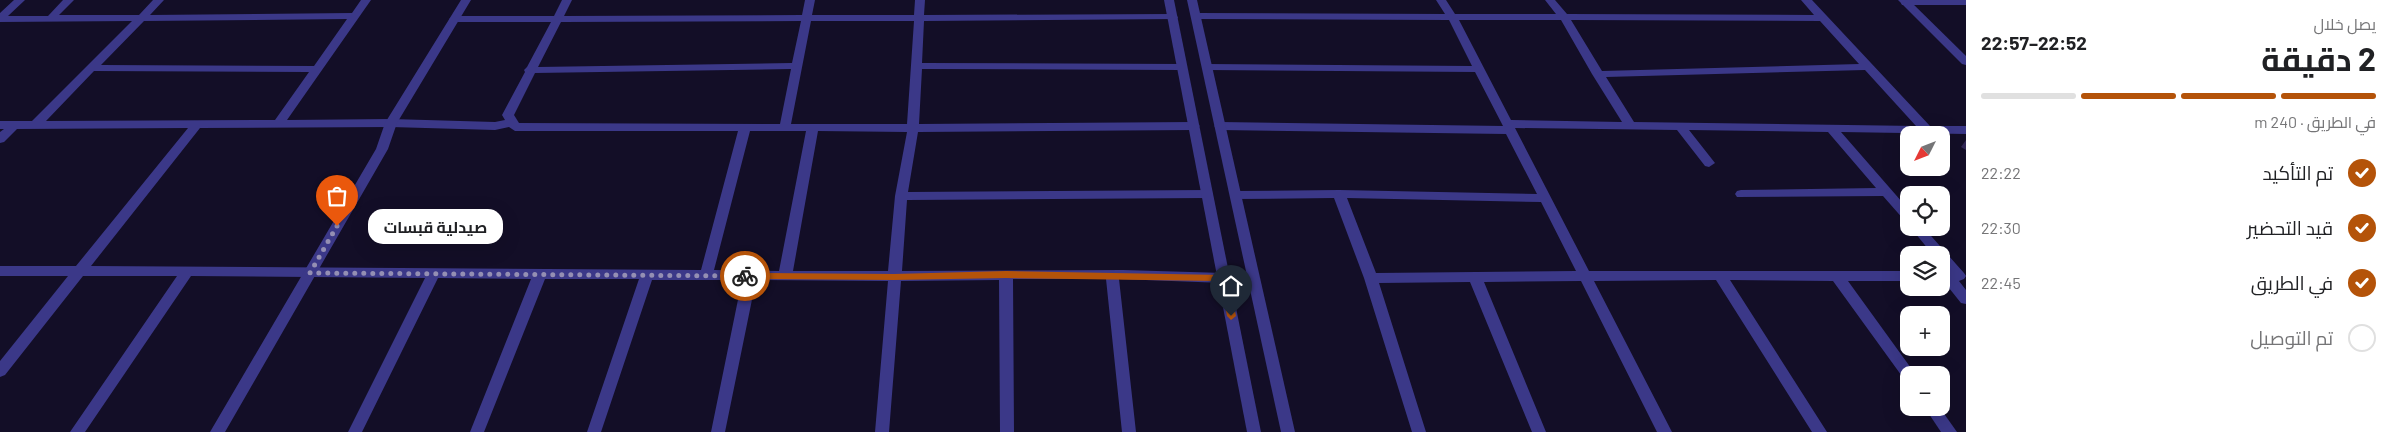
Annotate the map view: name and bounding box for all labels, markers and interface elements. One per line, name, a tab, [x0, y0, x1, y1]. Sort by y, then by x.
text: يصل خلال	[2313, 14, 2376, 33]
text: 22:52–22:57	[1981, 31, 2087, 54]
text: 2 دقيقة	[2261, 39, 2376, 77]
text: في الطريق · 240 m	[2254, 112, 2376, 131]
north arrow	[1900, 126, 1950, 176]
map controls	[1900, 126, 1950, 416]
icon: check	[2348, 159, 2376, 187]
text: تم التأكيد	[2262, 161, 2333, 184]
text: 22:22	[1981, 163, 2021, 182]
pin	[316, 175, 358, 226]
icon: bag	[323, 182, 351, 210]
button: locate	[1900, 186, 1950, 236]
callout: صيدلية قبسات	[367, 208, 502, 244]
icon: check	[2348, 214, 2376, 242]
text: قيد التحضير	[2247, 216, 2333, 239]
text: صيدلية قبسات	[384, 217, 487, 236]
text: 22:30	[1981, 218, 2021, 237]
button: layers	[1900, 246, 1950, 296]
courier	[720, 251, 770, 301]
icon: bike	[731, 262, 759, 290]
pin	[1210, 265, 1252, 316]
icon: check	[2348, 269, 2376, 297]
text: في الطريق	[2251, 271, 2333, 294]
icon: home	[1217, 272, 1245, 300]
text: 22:45	[1981, 273, 2021, 292]
button: +	[1900, 306, 1950, 356]
text: تم التوصيل	[2250, 326, 2333, 349]
button: −	[1900, 366, 1950, 416]

